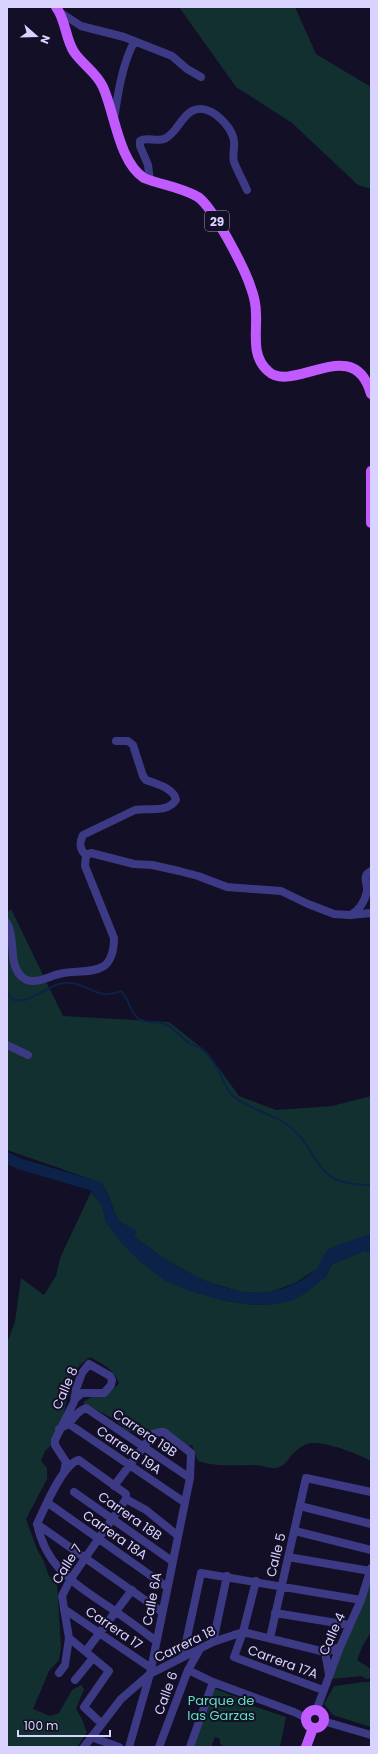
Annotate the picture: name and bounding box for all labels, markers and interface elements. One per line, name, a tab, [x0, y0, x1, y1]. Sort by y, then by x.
north arrow	[16, 16, 56, 56]
text: N	[36, 33, 54, 46]
road number: 29	[205, 211, 229, 231]
street label: Calle 8	[47, 1364, 83, 1412]
street label: Carrera 19B	[109, 1404, 181, 1462]
street label: Carrera 19A	[93, 1421, 166, 1479]
street label: Carrera 18B	[94, 1487, 166, 1545]
street label: Carrera 18A	[79, 1506, 151, 1564]
street label: Calle 5	[261, 1531, 291, 1579]
street label: Calle 7	[47, 1540, 87, 1588]
street label: Calle 6A	[138, 1571, 166, 1627]
street label: Carrera 17	[82, 1602, 146, 1654]
street label: Calle 4	[314, 1610, 350, 1658]
street label: Carrera 18	[151, 1621, 219, 1667]
street label: Carrera 17A	[245, 1640, 321, 1684]
street label: Calle 6	[149, 1669, 183, 1717]
park label: Parque de las Garzas	[187, 1691, 255, 1725]
scale bar	[18, 1712, 110, 1738]
text: 100 m	[24, 1717, 58, 1734]

